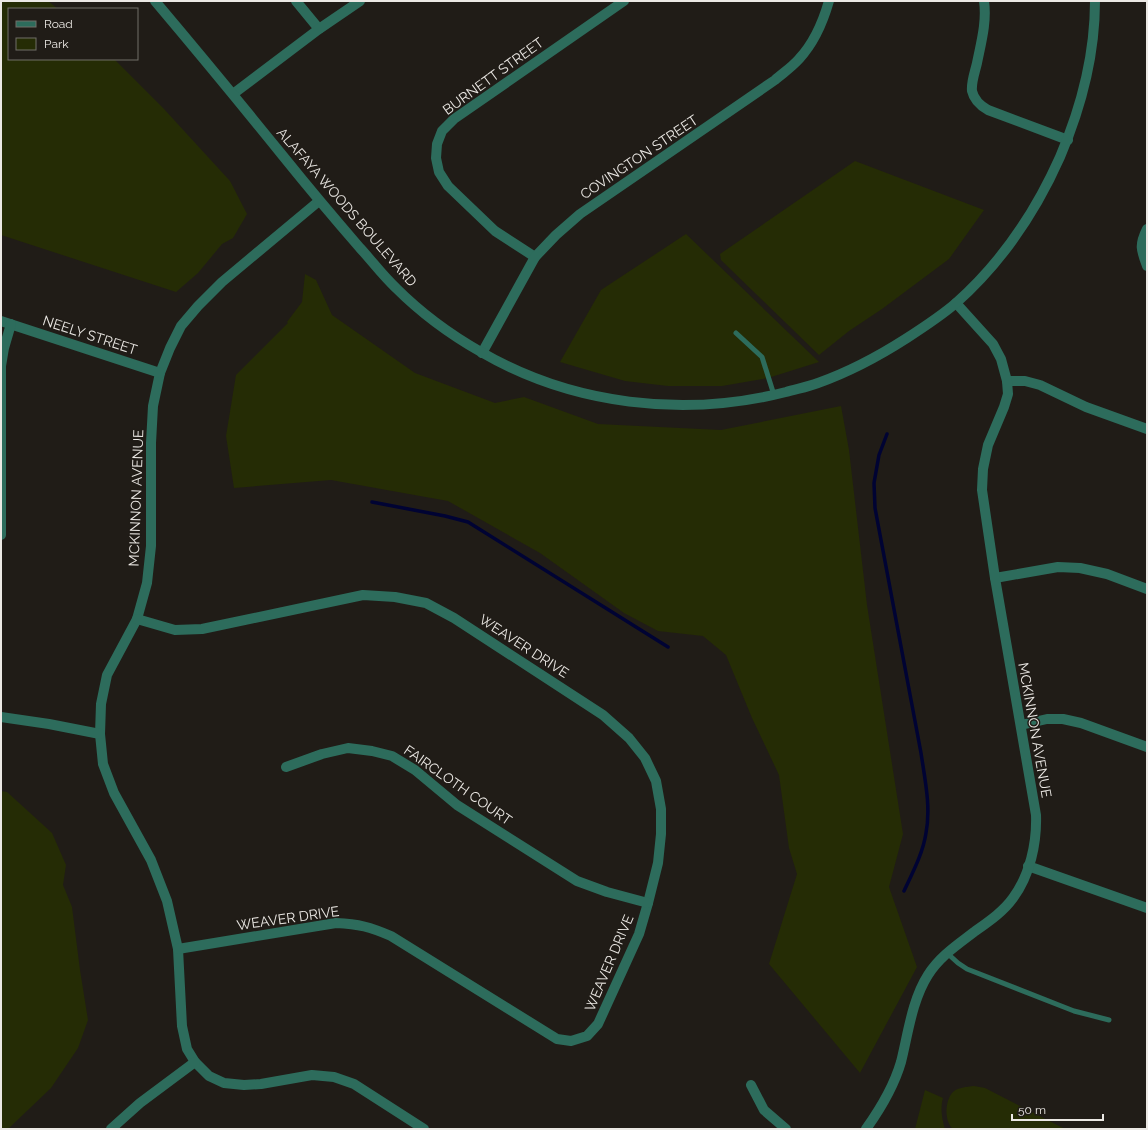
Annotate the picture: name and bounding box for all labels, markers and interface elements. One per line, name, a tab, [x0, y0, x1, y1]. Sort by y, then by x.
legend	[8, 8, 138, 60]
text: Road	[44, 17, 73, 31]
street label: BURNETT STREET	[440, 34, 547, 118]
text: Park	[44, 37, 69, 51]
street label: COVINGTON STREET	[577, 111, 701, 202]
street label: ALAFAYA WOODS BOULEVARD	[274, 124, 420, 290]
street label: NEELY STREET	[41, 312, 140, 358]
street label: MCKINNON AVENUE	[126, 429, 146, 567]
street label: WEAVER DRIVE	[476, 611, 572, 681]
street label: MCKINNON AVENUE	[1015, 661, 1055, 799]
street label: FAIRCLOTH COURT	[401, 742, 515, 828]
street label: WEAVER DRIVE	[236, 903, 340, 933]
street label: WEAVER DRIVE	[581, 912, 637, 1014]
scale bar	[1012, 1096, 1103, 1122]
text: 50 m	[1018, 1103, 1046, 1117]

